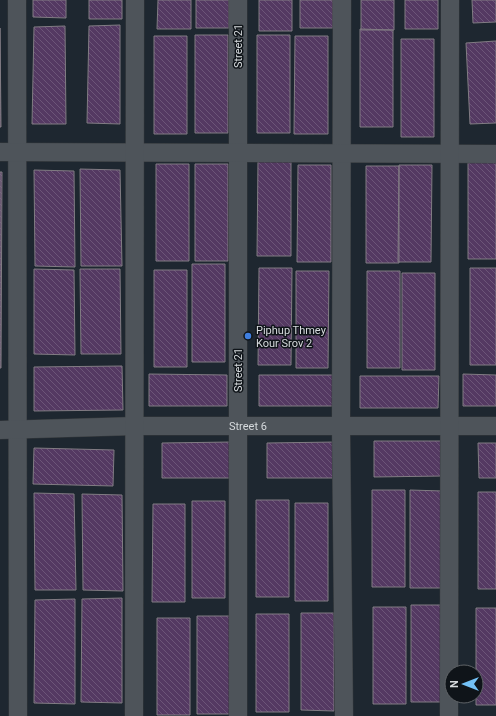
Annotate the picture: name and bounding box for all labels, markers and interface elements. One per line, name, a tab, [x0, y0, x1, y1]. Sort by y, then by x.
street label: Street 21	[232, 24, 245, 68]
place label: Piphup Thmey Kour Srov 2	[256, 324, 327, 350]
marker: Piphup Thmey Kour Srov 2	[243, 331, 253, 341]
street label: Street 21	[232, 348, 245, 392]
street label: Street 6	[229, 420, 267, 433]
north arrow	[444, 664, 484, 704]
text: N	[448, 680, 461, 688]

